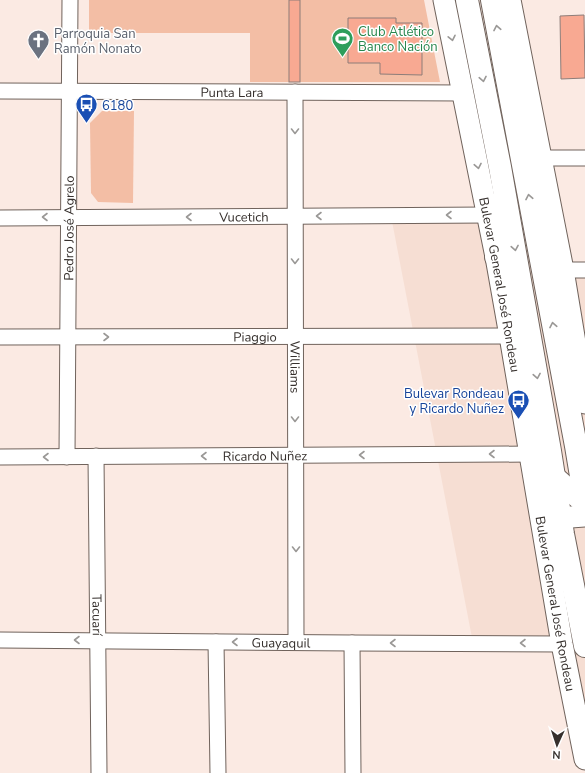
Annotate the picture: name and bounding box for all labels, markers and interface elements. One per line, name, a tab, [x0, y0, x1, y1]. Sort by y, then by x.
place label: Club Atlético Banco Nación	[358, 23, 438, 56]
place label: Parroquia San Ramón Nonato	[54, 25, 141, 58]
sports icon: Club Atlético Banco Nación	[330, 25, 356, 58]
one-way arrow	[493, 25, 502, 31]
church icon: Parroquia San Ramón Nonato	[25, 27, 51, 60]
one-way arrow	[447, 35, 456, 41]
one-way arrow	[478, 76, 486, 83]
street label: Punta Lara	[200, 84, 264, 102]
bus stop icon: 6180	[73, 92, 99, 125]
place label: 6180	[102, 97, 133, 115]
one-way arrow	[291, 128, 299, 134]
one-way arrow	[473, 162, 481, 169]
street label: Pedro José Agrelo	[60, 175, 79, 281]
one-way arrow	[525, 194, 533, 200]
street label: Bulevar General José Rondeau	[474, 196, 524, 373]
street label: Vucetich	[218, 208, 269, 227]
one-way arrow	[446, 211, 452, 219]
one-way arrow	[316, 212, 322, 220]
one-way arrow	[42, 213, 48, 222]
one-way arrow	[186, 213, 192, 221]
one-way arrow	[510, 245, 518, 251]
one-way arrow	[291, 258, 299, 264]
one-way arrow	[549, 322, 558, 328]
street label: Piaggio	[233, 328, 277, 347]
one-way arrow	[103, 333, 109, 341]
street label: Williams	[285, 341, 304, 393]
one-way arrow	[532, 373, 541, 380]
place label: Bulevar Rondeau y Ricardo Nuñez	[404, 385, 504, 418]
bus stop icon: Bulevar Rondeau y Ricardo Nuñez	[506, 387, 532, 420]
one-way arrow	[291, 416, 300, 422]
street label: Ricardo Nuñez	[223, 447, 307, 466]
one-way arrow	[489, 450, 495, 458]
one-way arrow	[359, 451, 365, 459]
one-way arrow	[201, 452, 207, 460]
one-way arrow	[43, 453, 49, 461]
street label: Bulevar General José Rondeau	[531, 515, 579, 693]
one-way arrow	[292, 546, 300, 552]
street label: Tacuarí	[87, 594, 106, 637]
street label: Guayaquil	[251, 634, 311, 653]
one-way arrow	[74, 636, 80, 644]
one-way arrow	[232, 638, 238, 646]
one-way arrow	[390, 639, 396, 647]
one-way arrow	[520, 639, 526, 647]
north arrow	[537, 725, 577, 765]
text: N	[552, 747, 561, 762]

